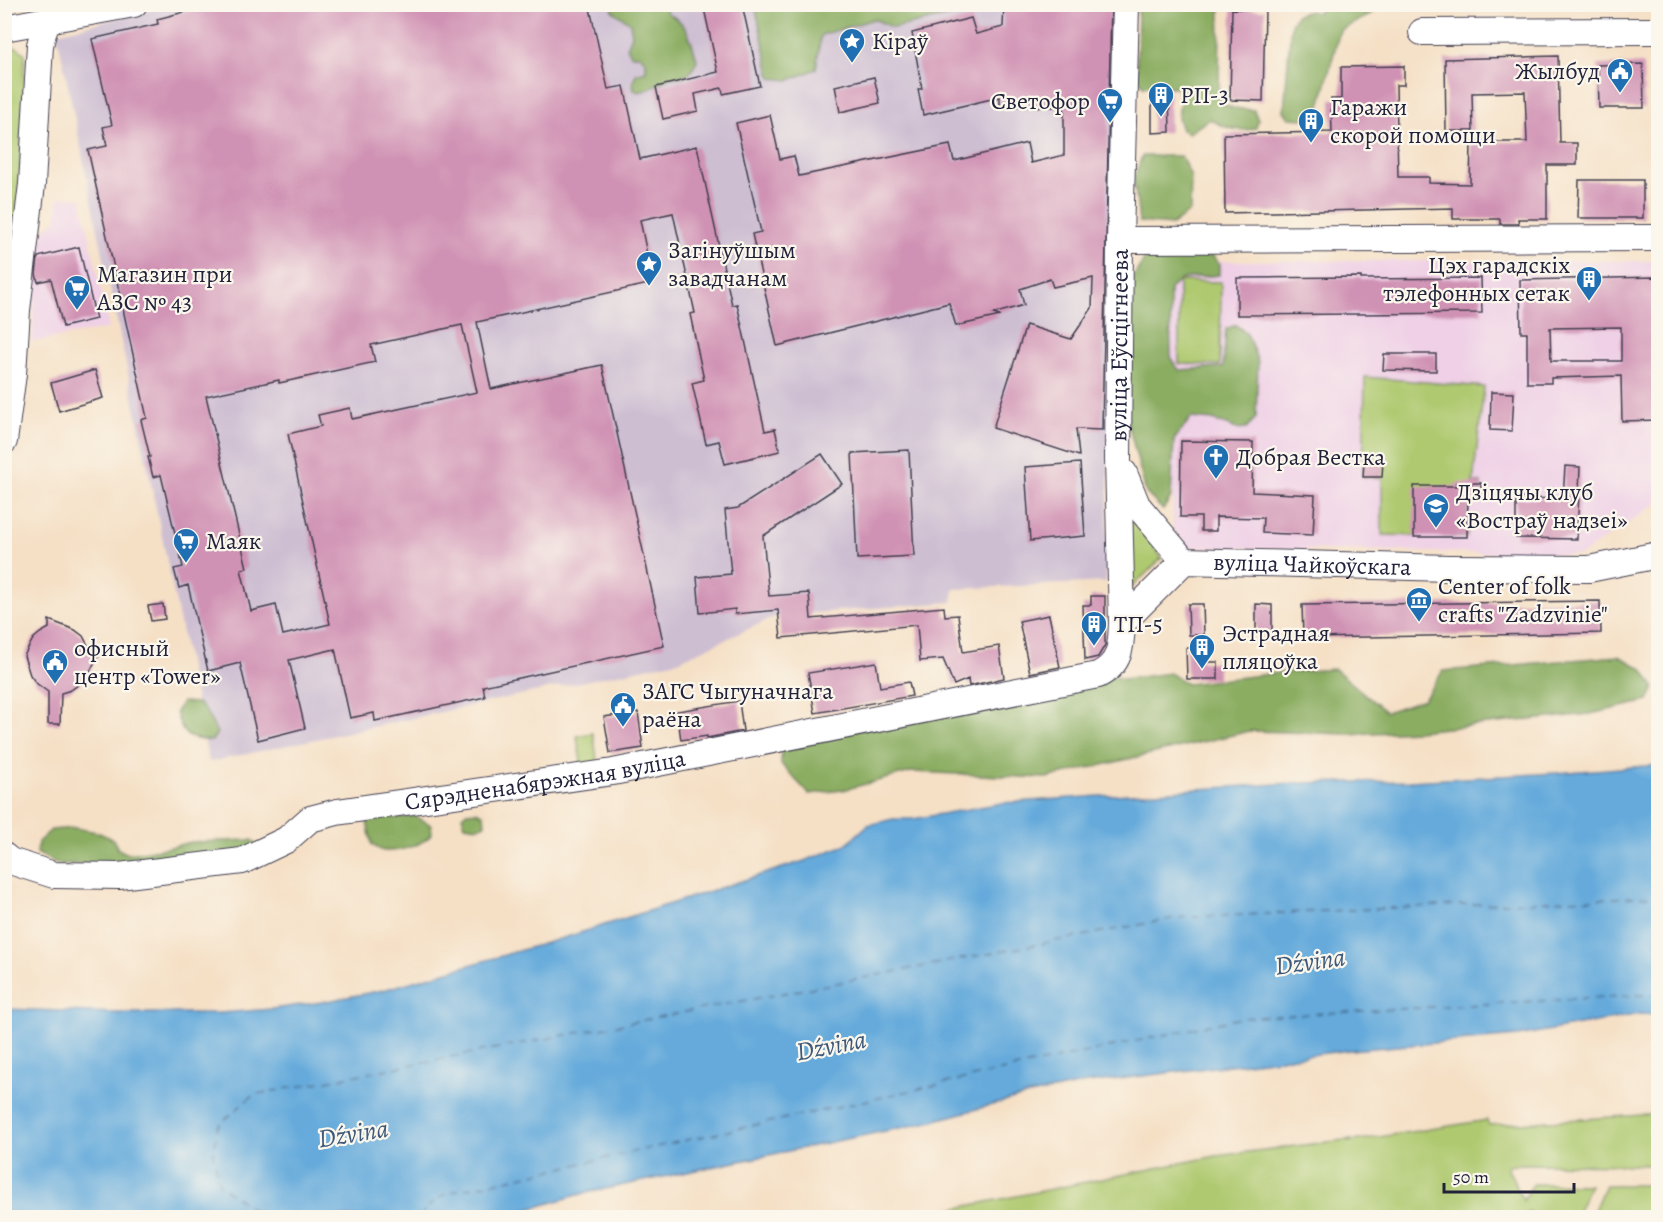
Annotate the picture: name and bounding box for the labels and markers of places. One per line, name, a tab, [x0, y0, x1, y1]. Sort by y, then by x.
place label: Кіраў	[872, 25, 928, 57]
place icon: Кіраў	[837, 26, 867, 64]
place label: Жылбуд	[1515, 55, 1600, 87]
public building icon: Жылбуд	[1605, 56, 1635, 94]
place label: РП-3	[1180, 79, 1229, 111]
building icon: РП-3	[1146, 80, 1176, 118]
place label: Светофор	[991, 85, 1090, 117]
supermarket icon: Светофор	[1095, 86, 1125, 124]
place label: Гаражи скорой помощи	[1330, 91, 1496, 151]
building icon: Гаражи скорой помощи	[1296, 106, 1326, 144]
place label: Загінуўшым завадчанам	[668, 234, 796, 294]
place icon: Загінуўшым завадчанам	[634, 249, 664, 287]
place label: Цэх гарадскіх тэлефонных сетак	[1383, 249, 1570, 309]
place label: Магазин при АЗС № 43	[96, 258, 233, 318]
building icon: Цэх гарадскіх тэлефонных сетак	[1574, 264, 1604, 302]
supermarket icon: Магазин при АЗС № 43	[62, 273, 92, 311]
place label: Добрая Вестка	[1236, 441, 1385, 473]
church icon: Добрая Вестка	[1201, 442, 1231, 480]
place label: Дзіцячы клуб «Востраў надзеі»	[1456, 476, 1627, 536]
school or university icon: Дзіцячы клуб «Востраў надзеі»	[1421, 491, 1451, 529]
place label: Маяк	[206, 525, 261, 557]
supermarket icon: Маяк	[171, 526, 201, 564]
place label: Center of folk crafts "Zadzvinie"	[1438, 570, 1608, 630]
museum icon: Center of folk crafts "Zadzvinie"	[1404, 585, 1434, 623]
place label: ТП-5	[1114, 608, 1163, 640]
building icon: ТП-5	[1079, 609, 1109, 647]
place label: Эстрадная пляцоўка	[1222, 617, 1330, 677]
place label: офисный центр «Tower»	[74, 632, 221, 692]
building icon: Эстрадная пляцоўка	[1187, 632, 1217, 670]
public building icon: офисный центр «Tower»	[40, 647, 70, 685]
place label: ЗАГС Чыгуначнага раёна	[642, 675, 833, 735]
public building icon: ЗАГС Чыгуначнага раёна	[608, 690, 638, 728]

